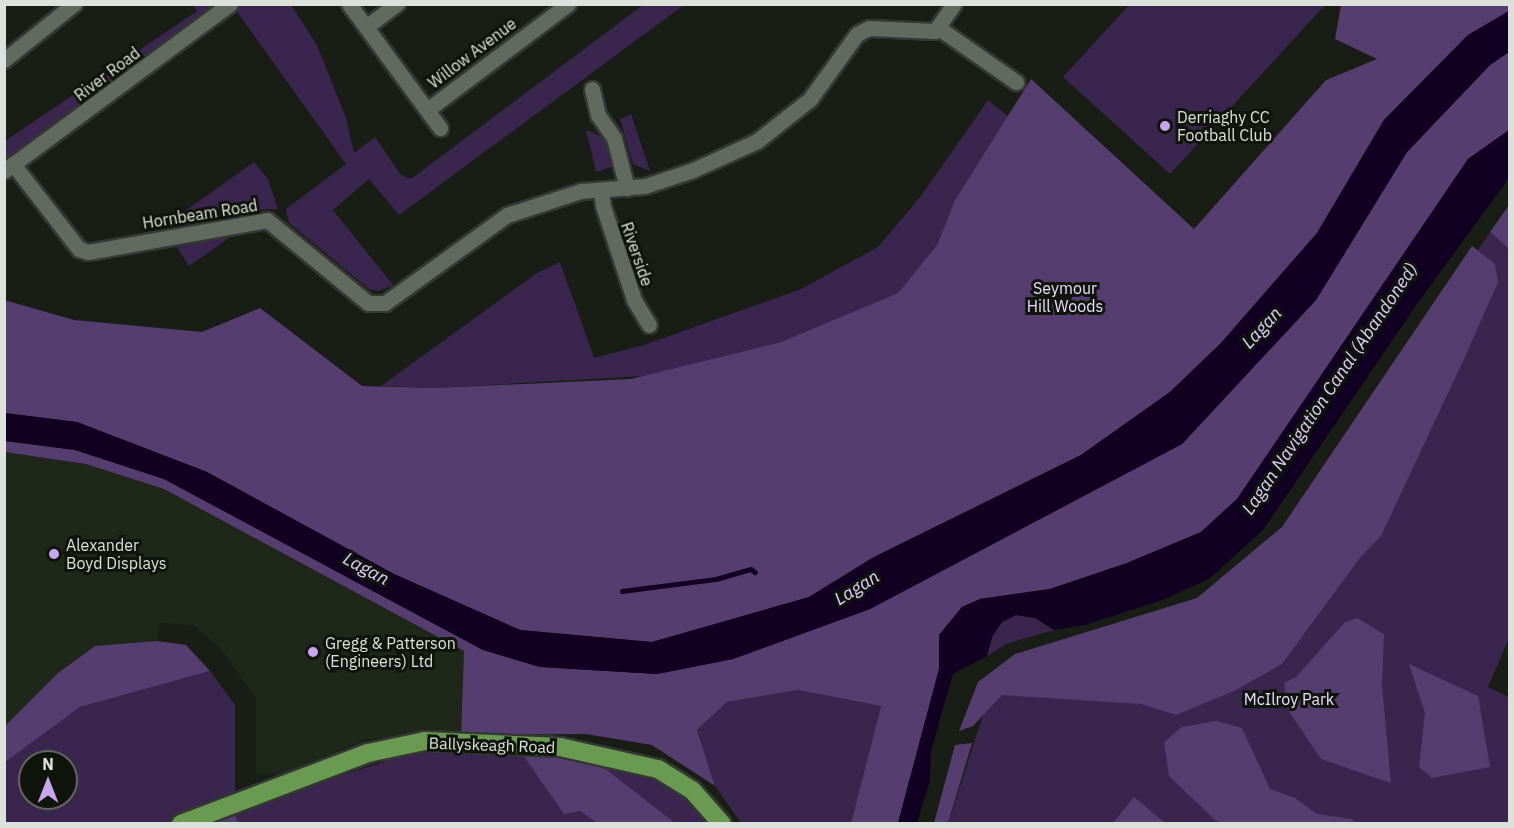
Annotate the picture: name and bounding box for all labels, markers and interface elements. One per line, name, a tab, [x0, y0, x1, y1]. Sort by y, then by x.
street label: Willow Avenue	[424, 14, 520, 92]
street label: River Road	[70, 43, 144, 105]
place label: Derriaghy CC Football Club	[1177, 107, 1272, 145]
marker: Derriaghy CC Football Club	[1158, 119, 1172, 133]
street label: Hornbeam Road	[141, 195, 259, 233]
street label: Riverside	[617, 219, 657, 289]
water label: Lagan Navigation Canal (Abandoned)	[1238, 259, 1422, 519]
park label: Seymour Hill Woods	[1027, 278, 1103, 316]
water label: Lagan	[1237, 303, 1287, 353]
place label: Alexander Boyd Displays	[66, 535, 167, 573]
marker: Alexander Boyd Displays	[47, 547, 61, 561]
water label: Lagan	[339, 548, 393, 590]
water label: Lagan	[831, 566, 883, 610]
place label: Gregg & Patterson (Engineers) Ltd	[325, 633, 456, 671]
marker: Gregg & Patterson (Engineers) Ltd	[306, 645, 320, 659]
park label: McIlroy Park	[1244, 689, 1334, 709]
street label: Ballyskeagh Road	[428, 733, 556, 757]
north arrow	[18, 750, 78, 810]
text: N	[42, 754, 54, 774]

